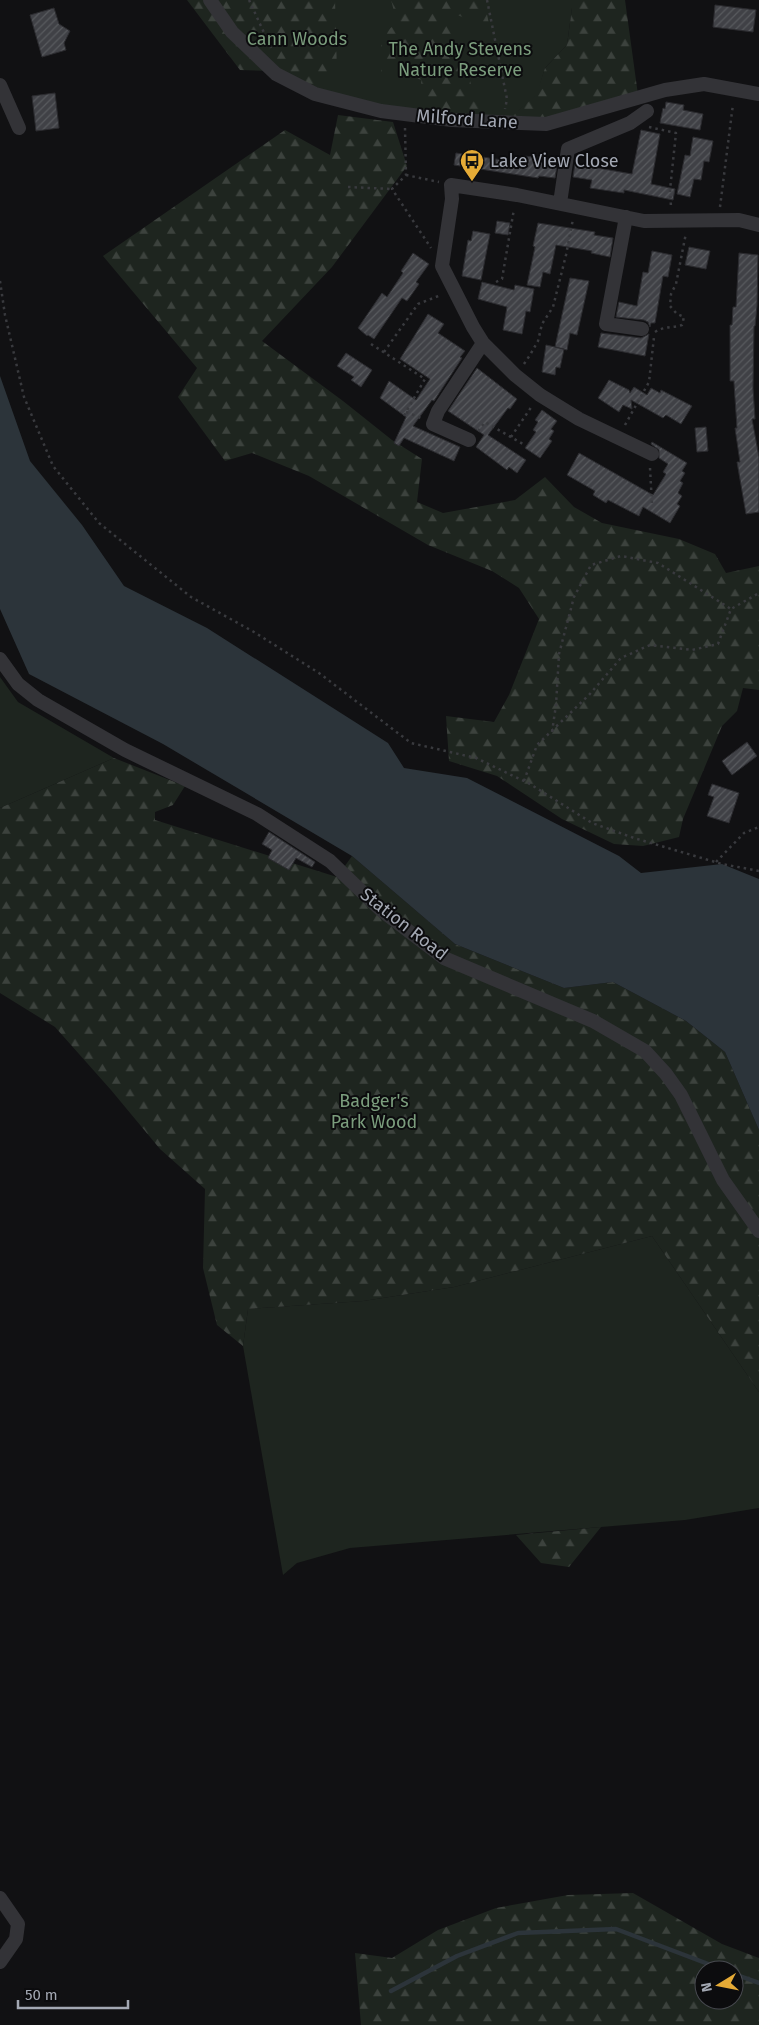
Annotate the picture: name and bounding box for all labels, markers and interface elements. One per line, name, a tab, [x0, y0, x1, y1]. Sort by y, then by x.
park label: Cann Woods	[247, 28, 347, 50]
park label: The Andy Stevens Nature Reserve	[388, 38, 532, 81]
street label: Milford Lane	[416, 104, 518, 134]
bus stop icon: Lake View Close	[459, 148, 485, 182]
place label: Lake View Close	[490, 150, 619, 172]
street label: Station Road	[356, 883, 452, 965]
park label: Badger's Park Wood	[331, 1090, 417, 1133]
north arrow	[694, 1960, 744, 2010]
scale bar	[18, 1978, 128, 2010]
text: N	[698, 1981, 716, 1993]
text: 50 m	[25, 1986, 58, 2004]

